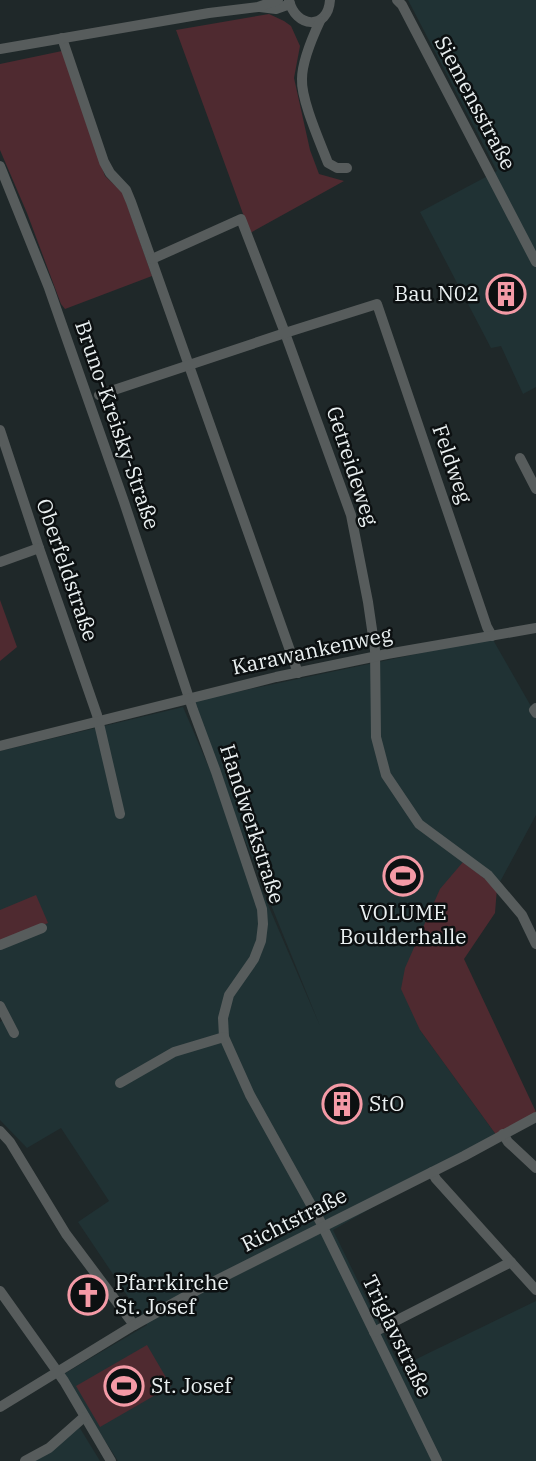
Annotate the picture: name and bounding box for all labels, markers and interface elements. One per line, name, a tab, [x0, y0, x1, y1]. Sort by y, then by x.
street label: Siemensstraße	[429, 31, 523, 174]
building icon: Bau N02	[485, 273, 527, 315]
place label: Bau N02	[394, 279, 479, 307]
street label: Bruno-Kreisky-Straße	[69, 317, 167, 533]
street label: Getreideweg	[320, 402, 386, 529]
street label: Feldweg	[426, 421, 480, 507]
street label: Oberfeldstraße	[30, 495, 105, 645]
street label: Karawankenweg	[229, 619, 395, 681]
street label: Handwerkstraße	[214, 740, 292, 907]
sports icon: VOLUME Boulderhalle	[382, 855, 424, 897]
place label: VOLUME Boulderhalle	[340, 898, 466, 950]
building icon: StO	[321, 1083, 363, 1125]
place label: StO	[369, 1089, 404, 1117]
street label: Richtstraße	[236, 1181, 351, 1258]
place label: Pfarrkirche St. Josef	[115, 1268, 229, 1320]
street label: Triglavstraße	[356, 1270, 440, 1401]
church icon: Pfarrkirche St. Josef	[67, 1274, 109, 1316]
sports icon: St. Josef	[103, 1365, 145, 1407]
place label: St. Josef	[151, 1371, 233, 1399]

